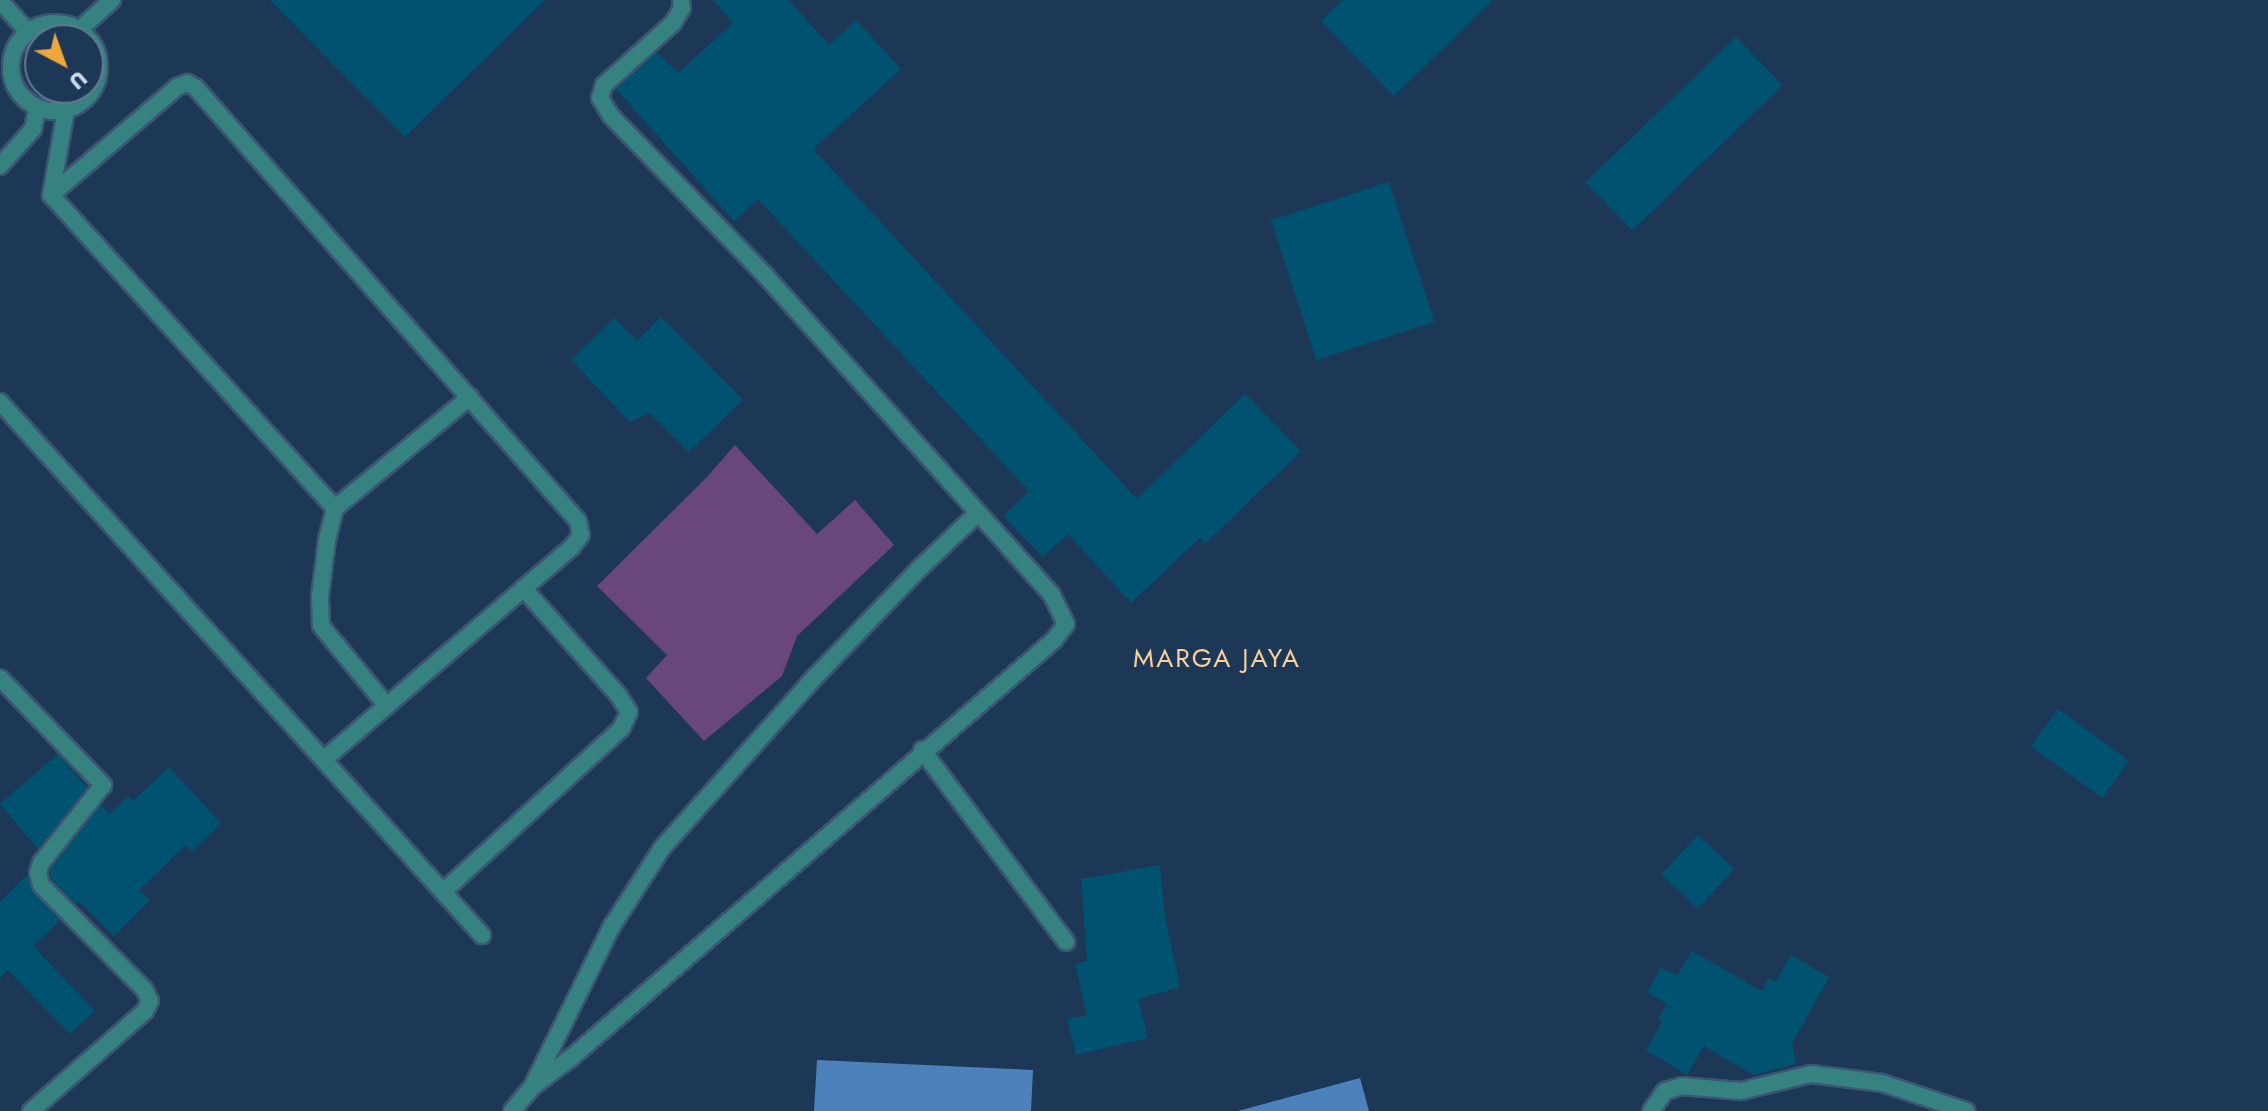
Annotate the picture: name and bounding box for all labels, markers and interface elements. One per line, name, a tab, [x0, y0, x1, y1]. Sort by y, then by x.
north arrow	[24, 24, 104, 104]
text: U	[62, 63, 95, 98]
district label: MARGA JAYA	[1133, 643, 1301, 675]

